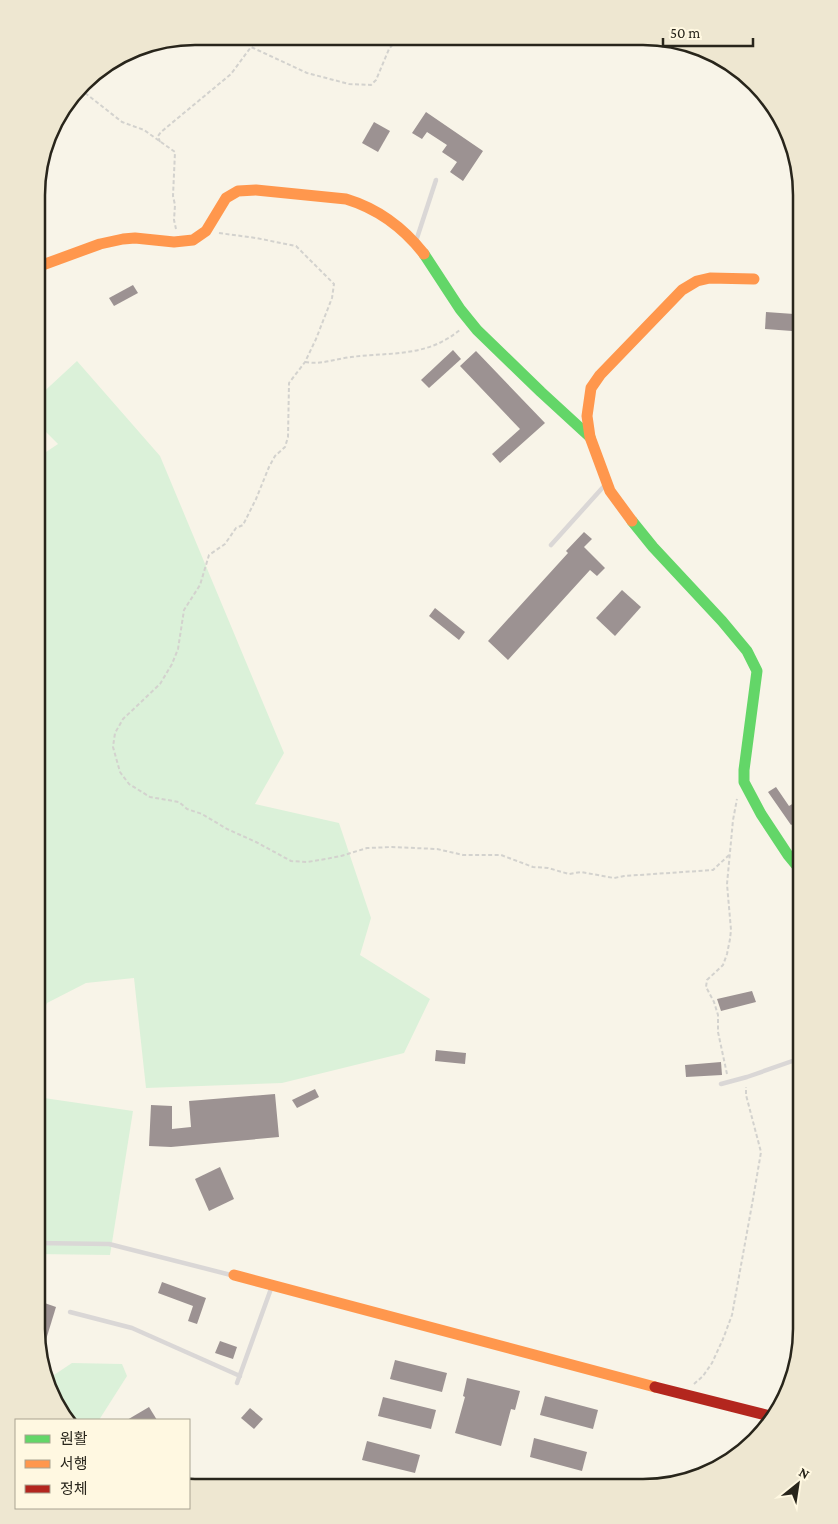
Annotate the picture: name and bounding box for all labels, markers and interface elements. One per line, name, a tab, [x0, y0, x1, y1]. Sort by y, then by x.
scale bar	[663, 15, 753, 47]
text: 50 m	[670, 25, 700, 41]
legend	[15, 1419, 190, 1509]
text: 원활	[60, 1431, 88, 1447]
text: 서행	[60, 1456, 88, 1472]
north arrow	[773, 1459, 823, 1509]
text: N	[796, 1463, 813, 1482]
text: 정체	[60, 1481, 88, 1497]

